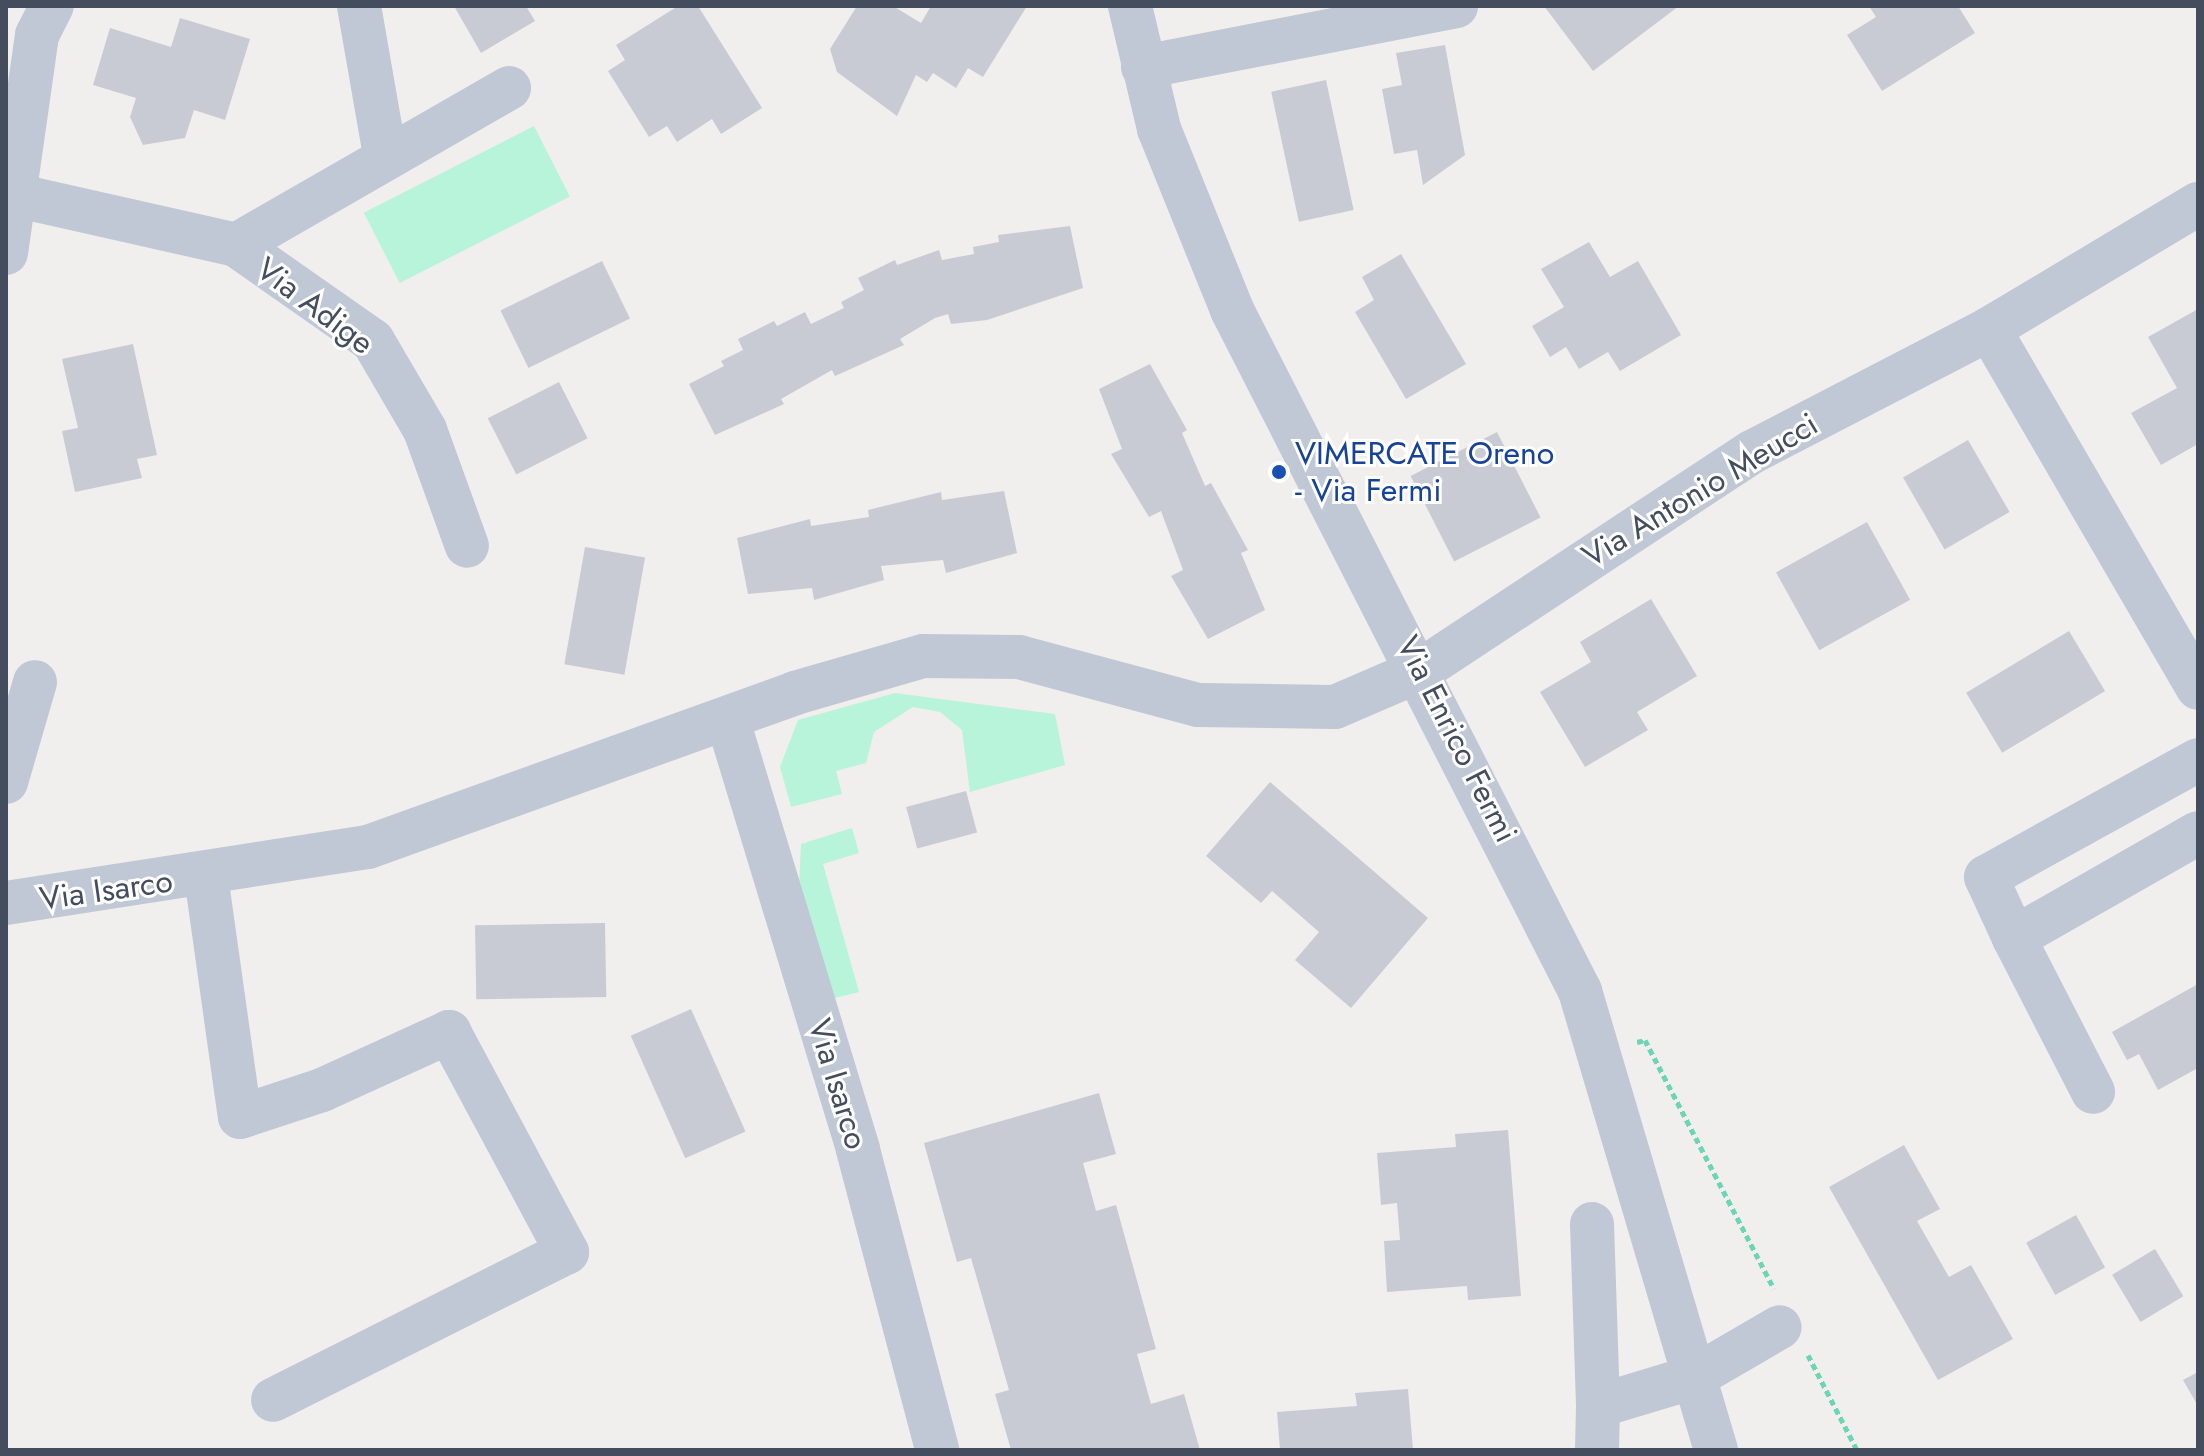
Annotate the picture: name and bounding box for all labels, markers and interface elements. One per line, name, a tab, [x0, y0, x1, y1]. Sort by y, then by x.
street label: Via Adige	[249, 249, 381, 363]
street label: Via Antonio Meucci	[1575, 405, 1825, 575]
place label: VIMERCATE Oreno - Via Fermi	[1295, 435, 1554, 510]
marker: VIMERCATE Oreno - Via Fermi	[1270, 463, 1288, 481]
street label: Via Enrico Fermi	[1389, 629, 1525, 849]
street label: Via Isarco	[37, 862, 175, 918]
street label: Via Isarco	[800, 1014, 876, 1154]

